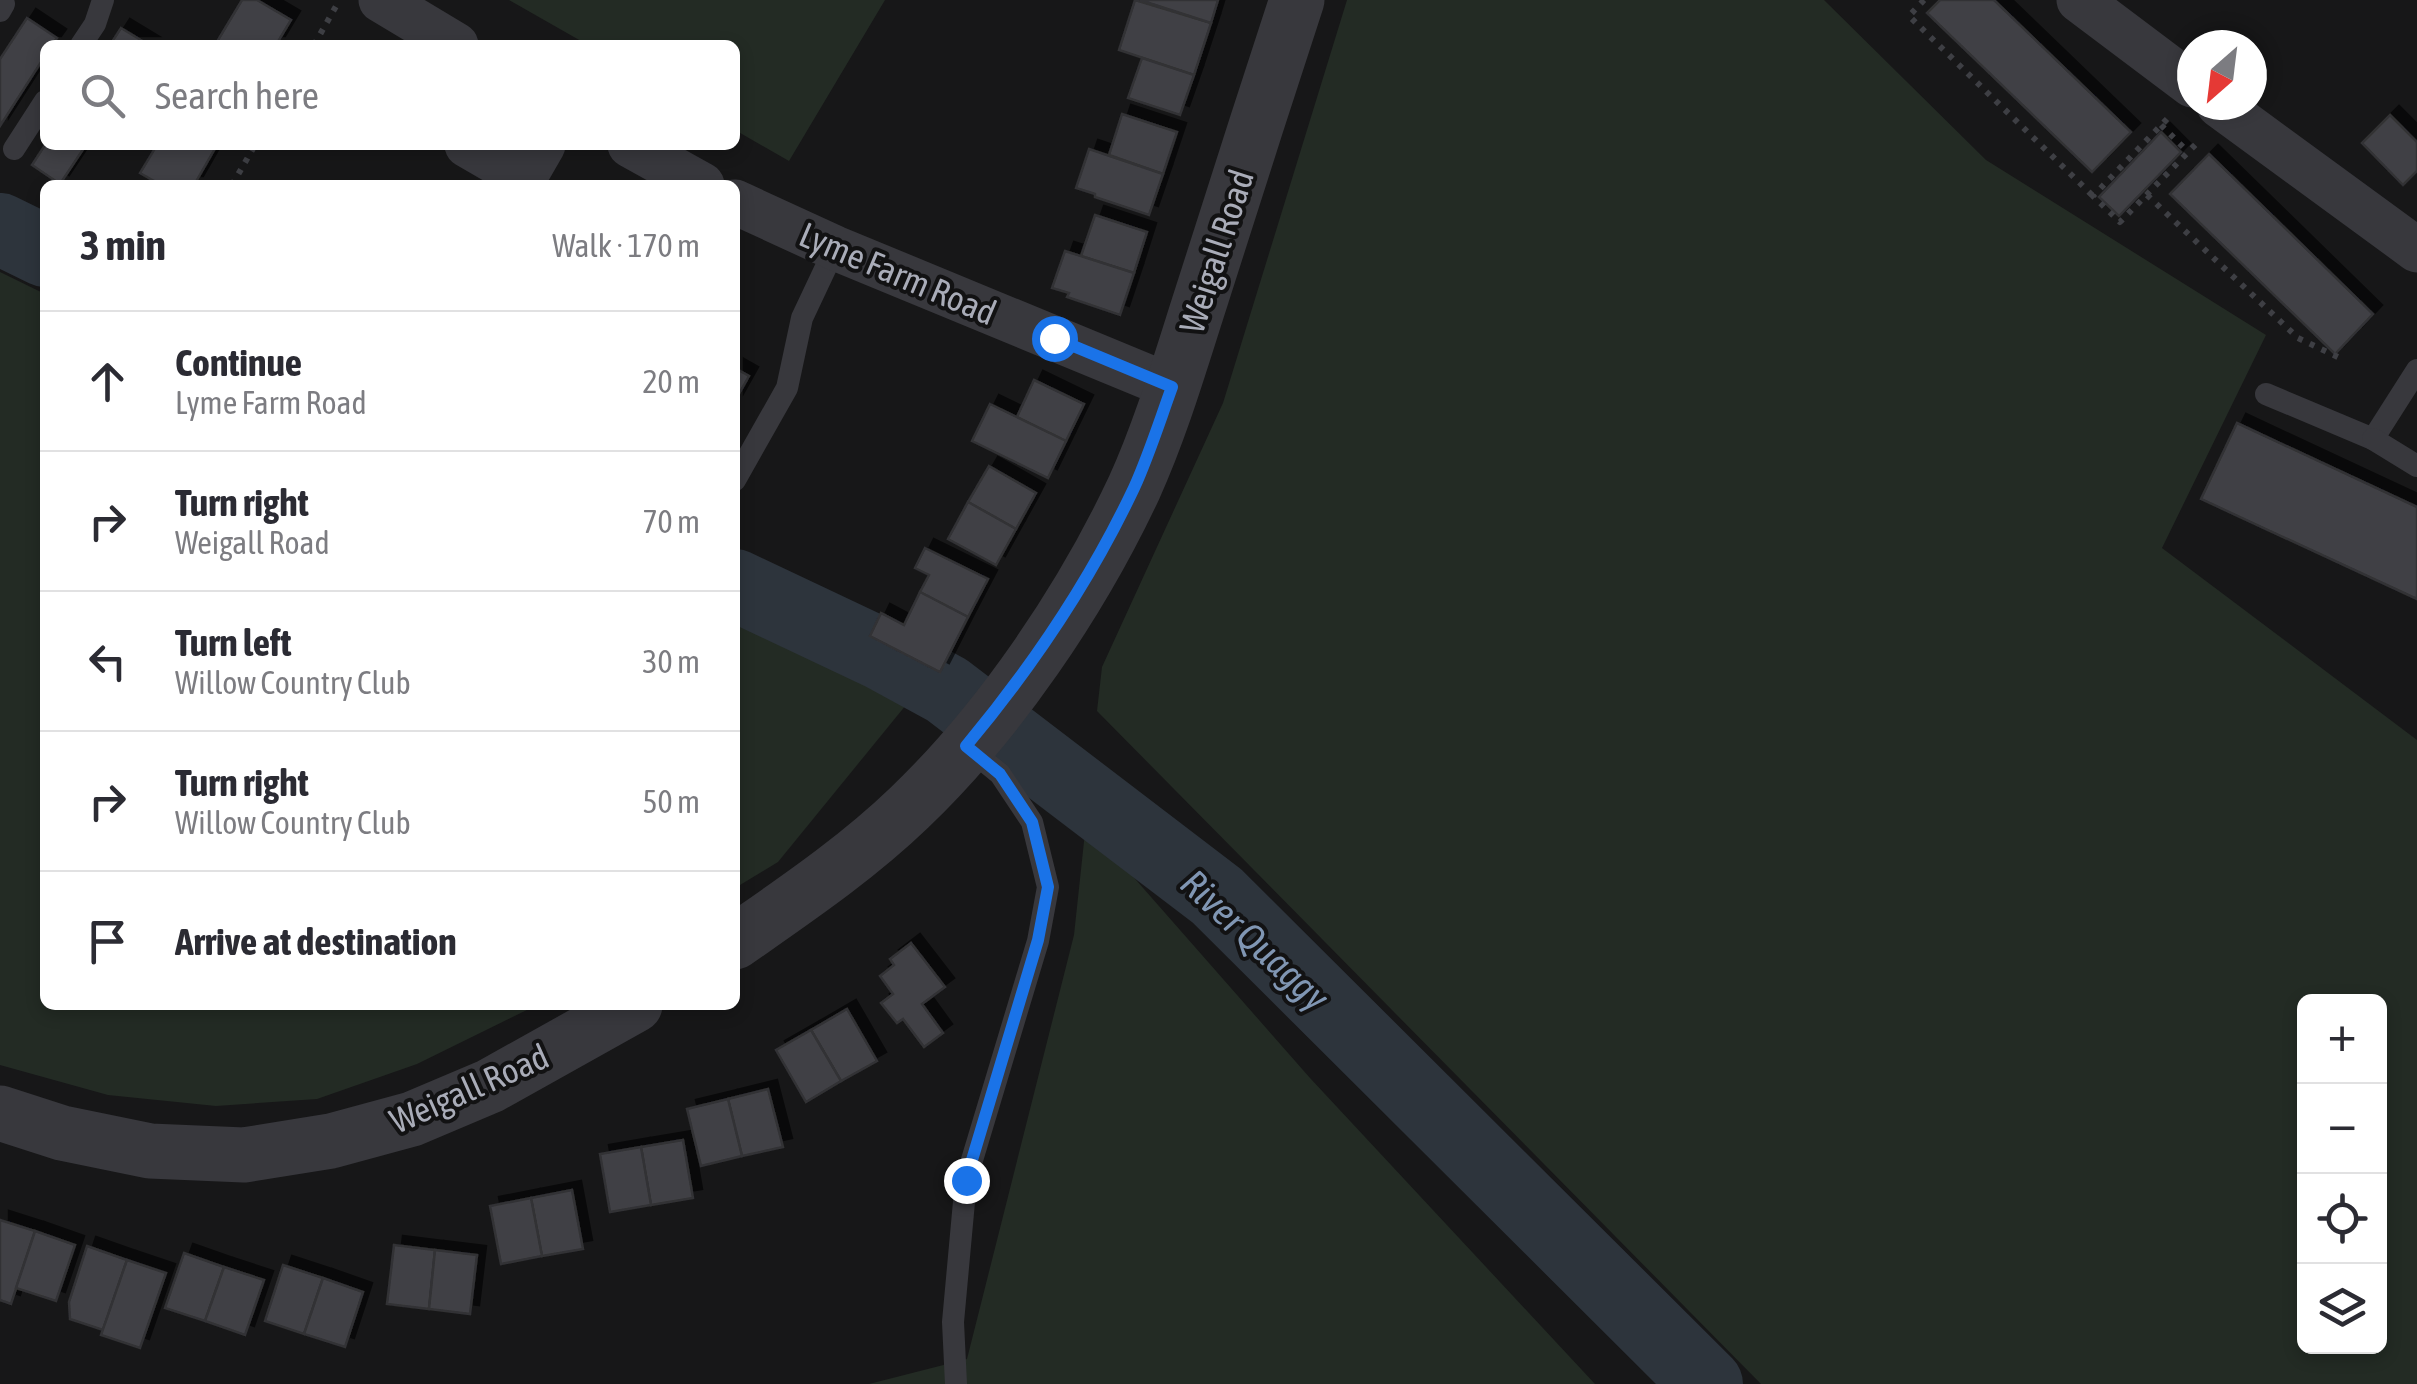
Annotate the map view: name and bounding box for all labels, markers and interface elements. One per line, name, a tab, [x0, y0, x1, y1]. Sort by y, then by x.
north arrow	[2177, 30, 2267, 120]
search box	[40, 40, 740, 150]
icon: search	[75, 68, 130, 123]
text: Search here	[155, 74, 319, 117]
street label: Weigall Road	[1171, 164, 1261, 338]
street label: Lyme Farm Road	[794, 214, 1002, 332]
text: 3 min	[80, 221, 166, 269]
text: Walk · 170 m	[552, 227, 700, 264]
route start	[1032, 316, 1078, 362]
text: Continue	[175, 341, 302, 384]
icon: ahead	[80, 354, 135, 409]
text: 20 m	[642, 363, 700, 400]
text: Lyme Farm Road	[175, 384, 367, 421]
text: Turn right	[175, 481, 309, 524]
icon: right	[80, 494, 135, 549]
text: 70 m	[642, 503, 700, 540]
text: Weigall Road	[175, 524, 330, 561]
text: Turn left	[175, 621, 291, 664]
icon: left	[80, 634, 135, 689]
text: 30 m	[642, 643, 700, 680]
text: Willow Country Club	[175, 664, 411, 701]
text: Turn right	[175, 761, 309, 804]
icon: right	[80, 774, 135, 829]
text: 50 m	[642, 783, 700, 820]
text: Willow Country Club	[175, 804, 411, 841]
water label: River Quaggy	[1172, 861, 1338, 1019]
icon: arrive	[80, 914, 135, 969]
text: Arrive at destination	[175, 920, 457, 963]
map controls	[2297, 994, 2387, 1354]
button: +	[2297, 994, 2387, 1084]
street label: Weigall Road	[384, 1035, 554, 1141]
button: −	[2297, 1084, 2387, 1174]
route end	[944, 1158, 990, 1204]
button: locate	[2297, 1174, 2387, 1264]
button: layers	[2297, 1264, 2387, 1354]

